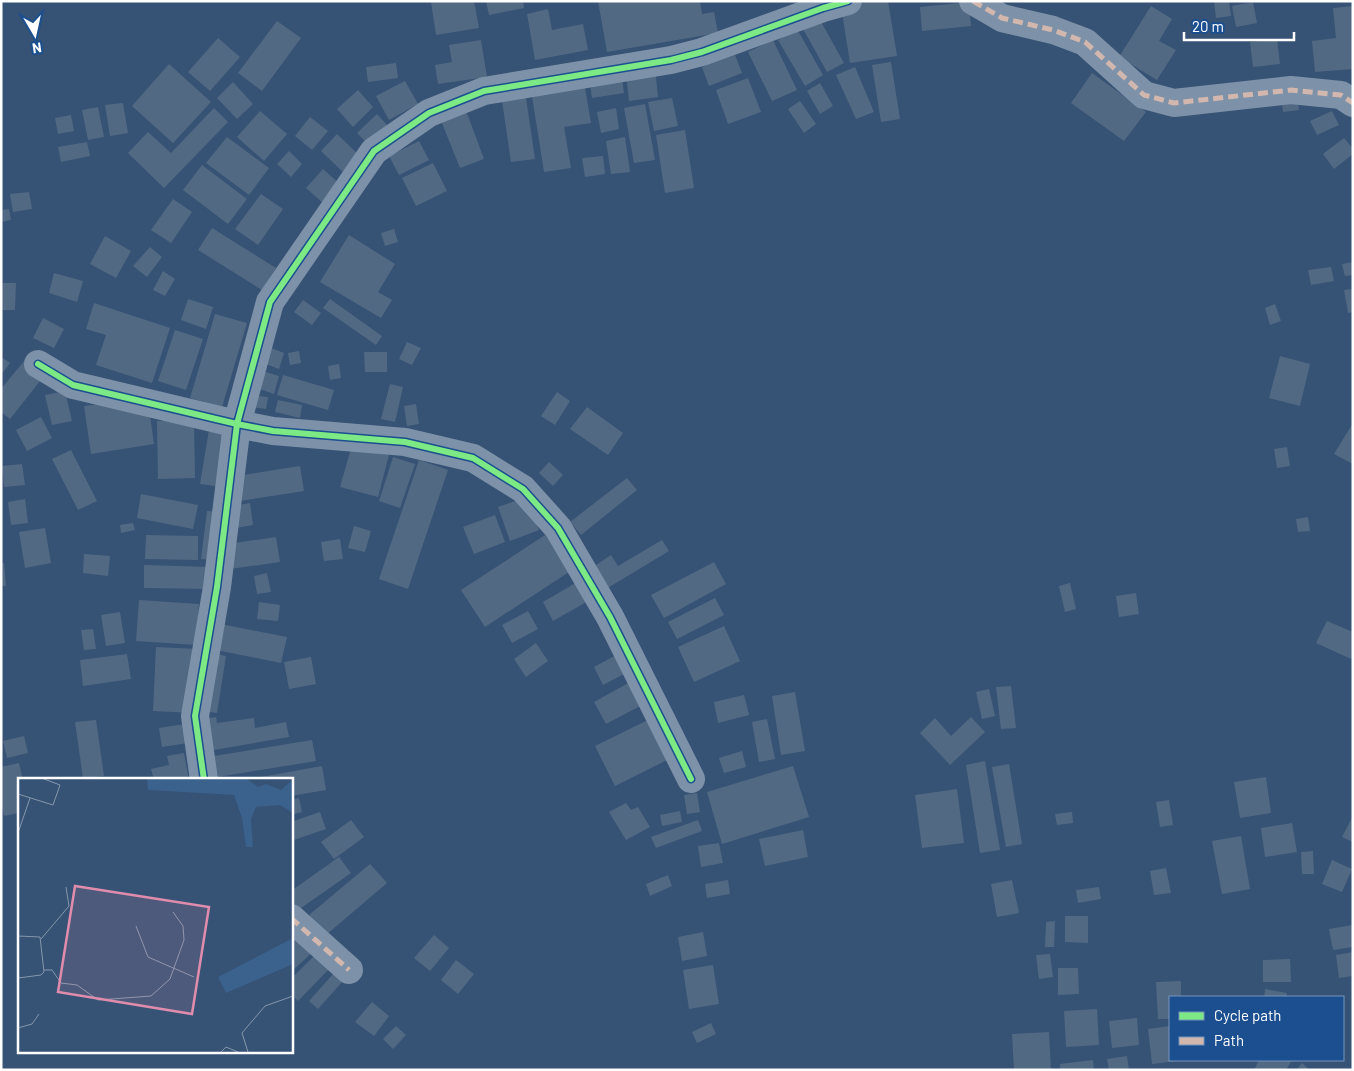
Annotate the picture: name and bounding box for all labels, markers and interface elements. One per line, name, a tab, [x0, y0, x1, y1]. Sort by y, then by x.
north arrow	[10, 10, 60, 60]
scale bar	[1184, 10, 1294, 42]
text: 20 m	[1192, 17, 1224, 35]
text: N	[31, 39, 43, 57]
inset map	[18, 778, 292, 1054]
legend	[1169, 996, 1344, 1061]
text: Cycle path	[1214, 1006, 1281, 1024]
text: Path	[1214, 1031, 1244, 1049]

